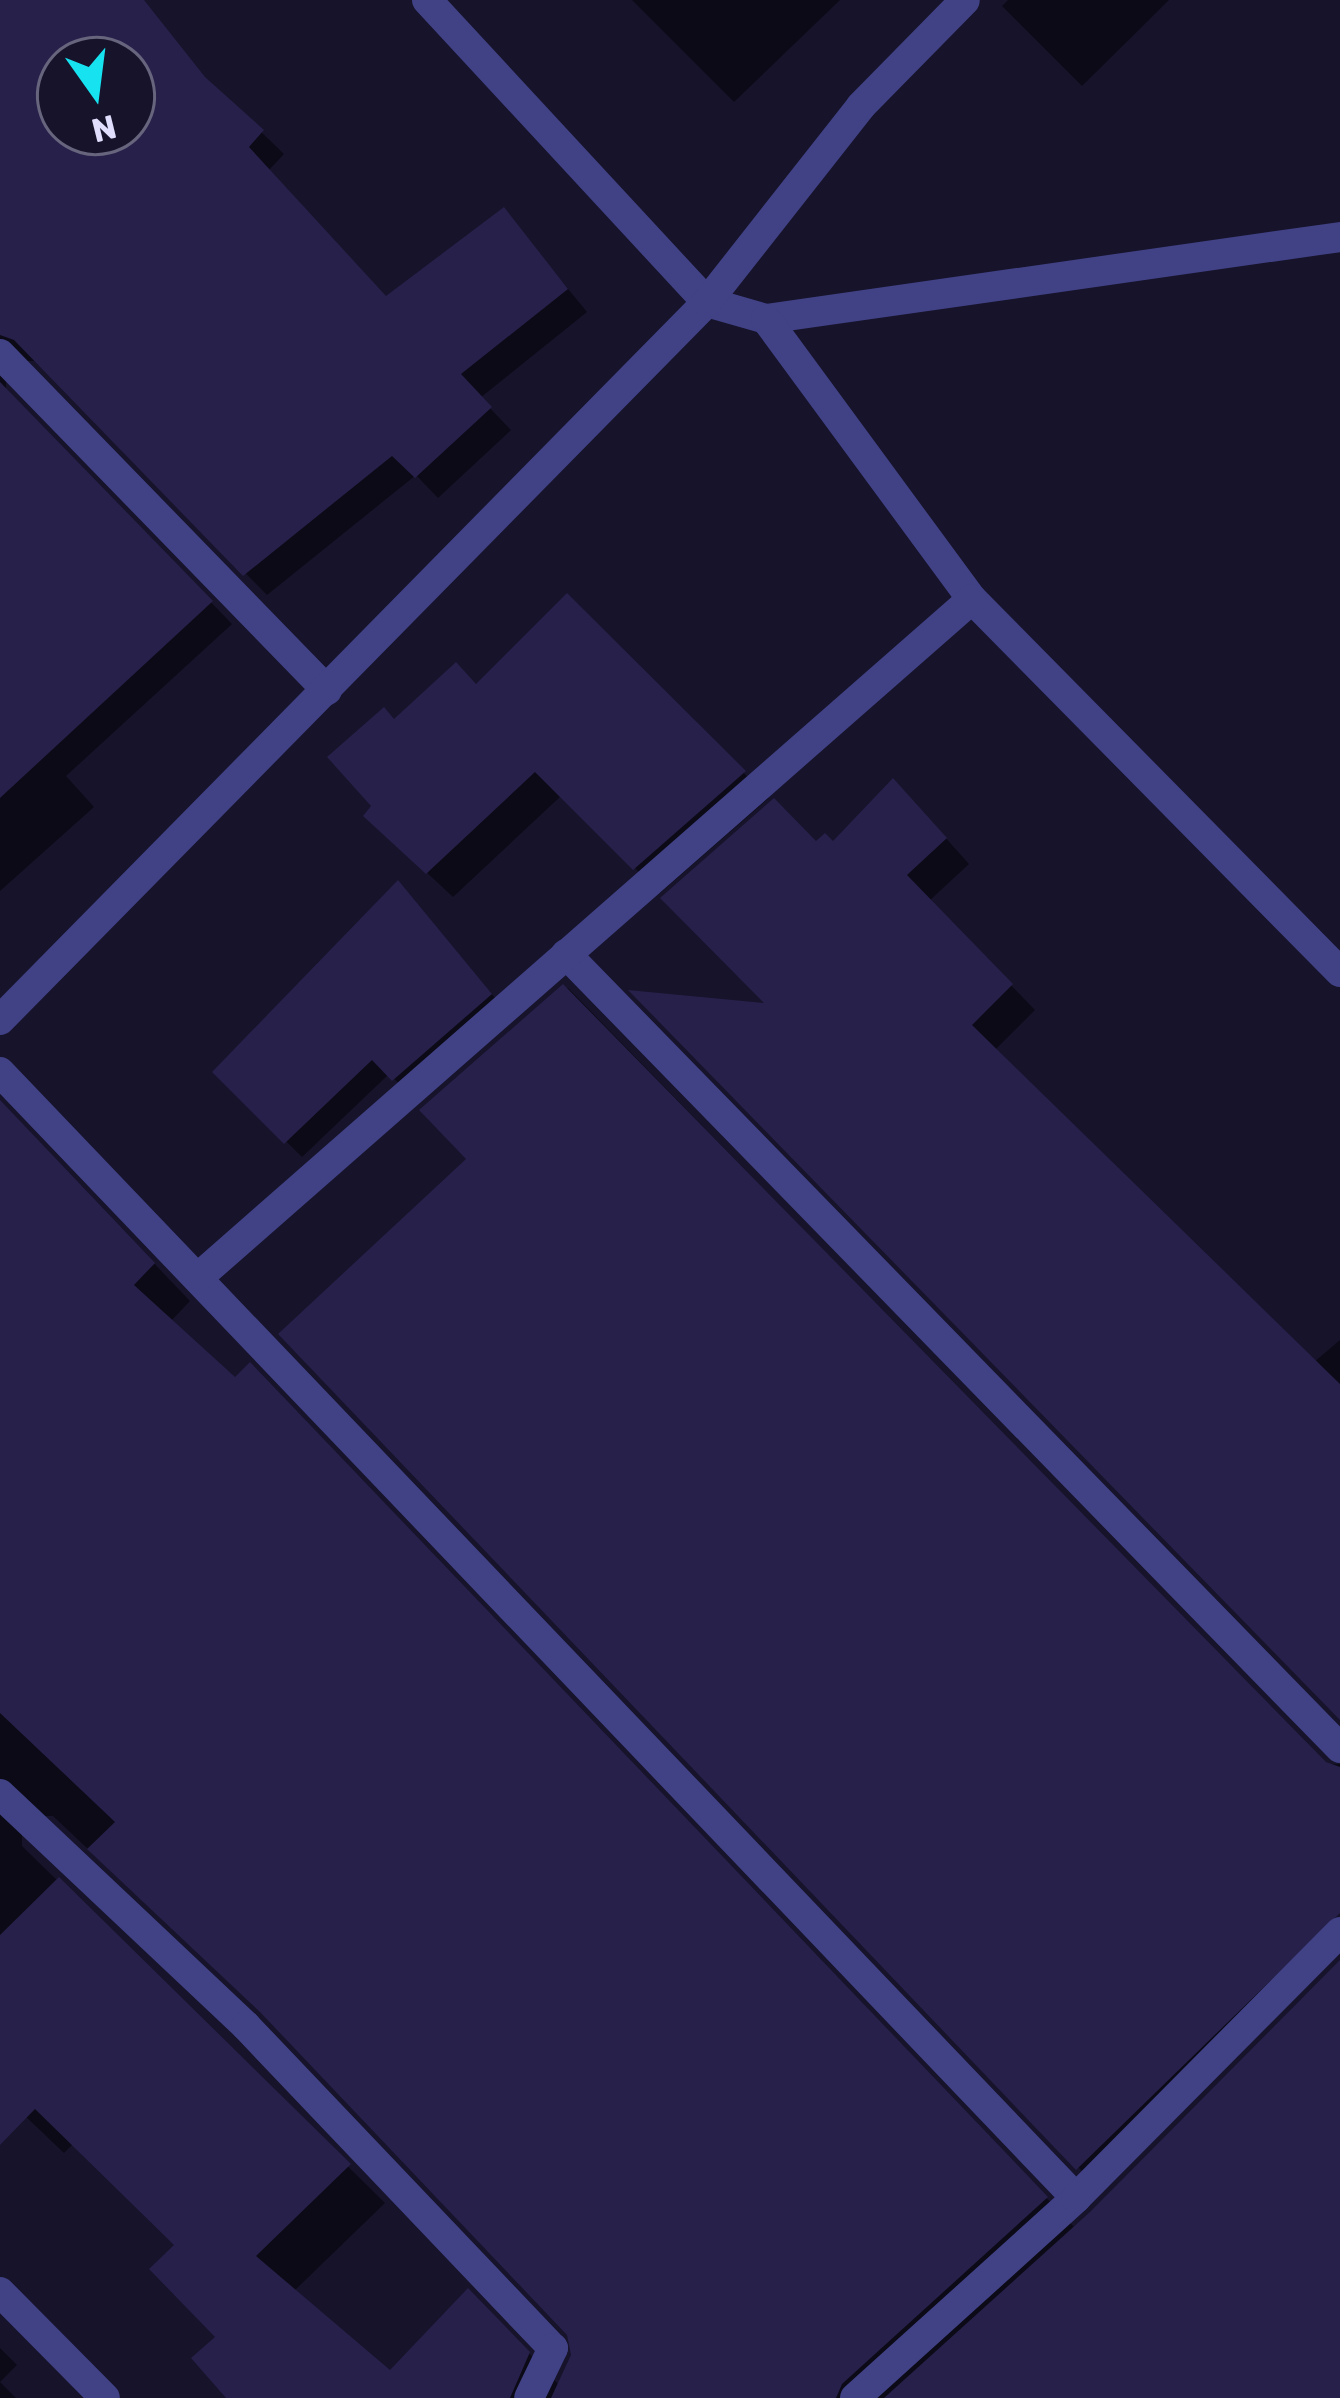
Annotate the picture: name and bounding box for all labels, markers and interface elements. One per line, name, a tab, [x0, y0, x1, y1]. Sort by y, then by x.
north arrow	[36, 36, 156, 156]
text: N	[88, 107, 120, 150]

